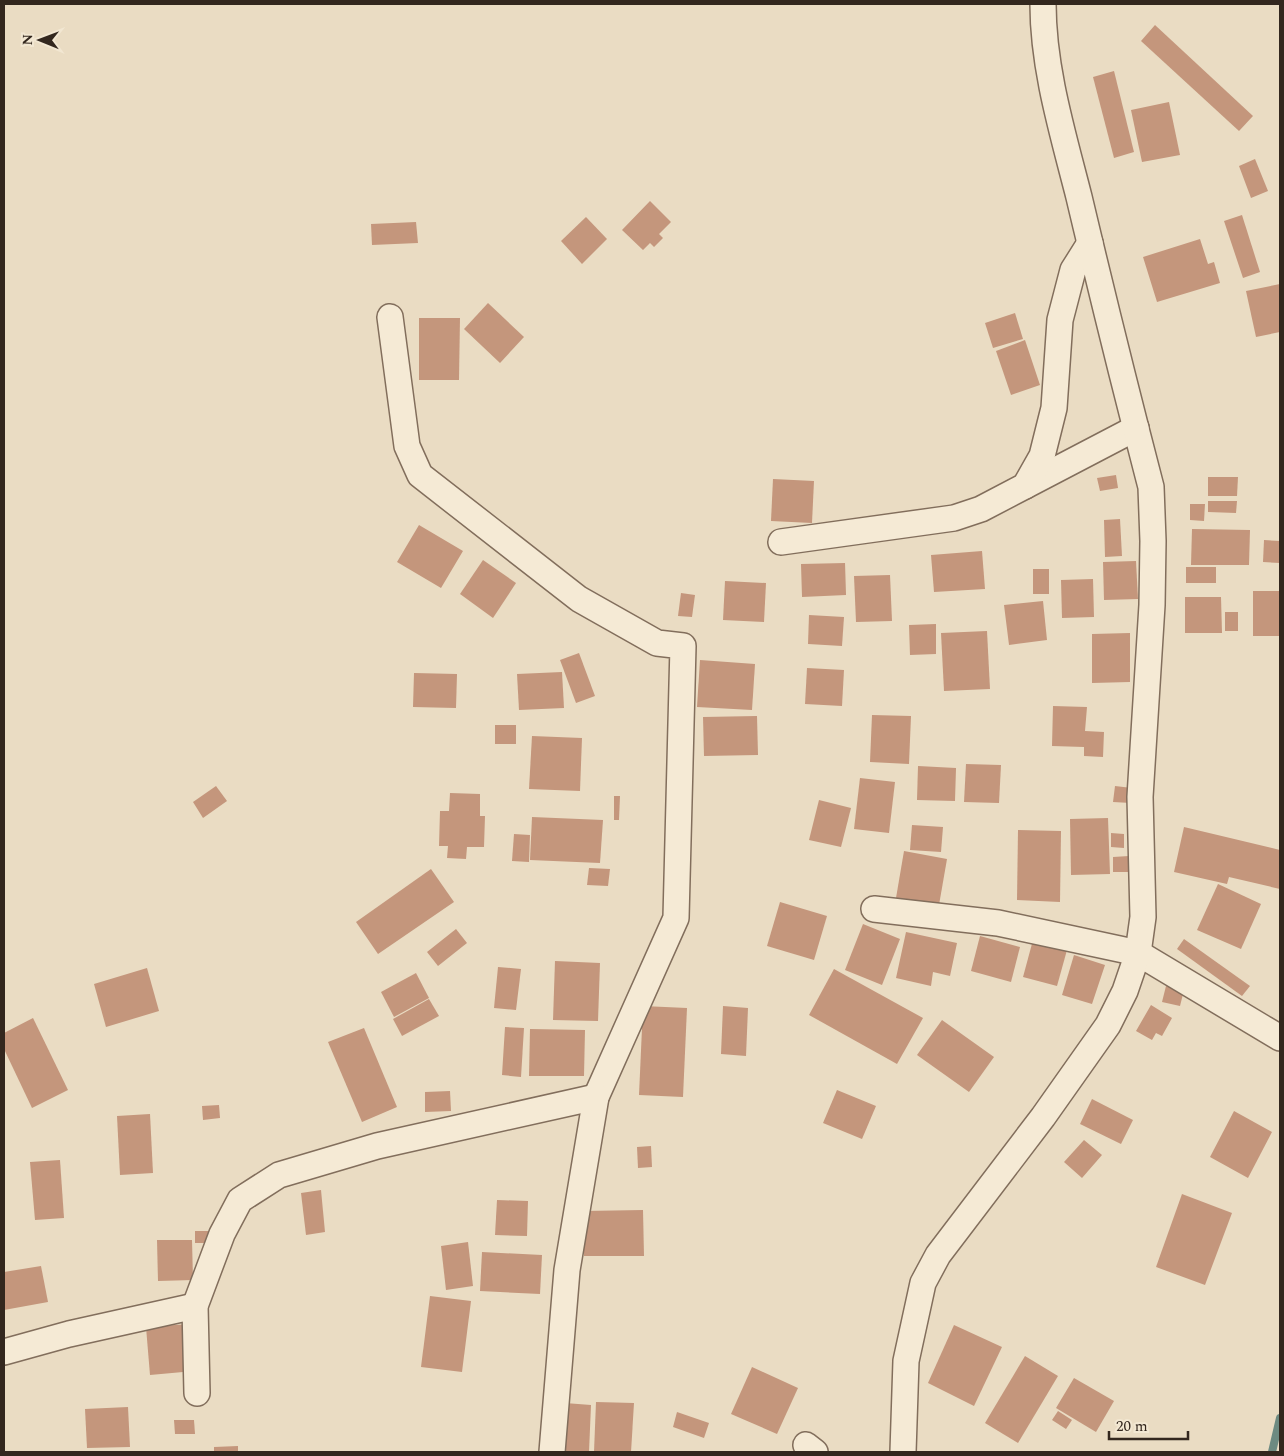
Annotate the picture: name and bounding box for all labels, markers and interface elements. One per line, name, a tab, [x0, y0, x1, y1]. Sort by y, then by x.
north arrow	[15, 15, 65, 65]
text: N	[17, 34, 38, 46]
scale bar	[1109, 1408, 1188, 1440]
text: 20 m	[1116, 1415, 1148, 1438]

